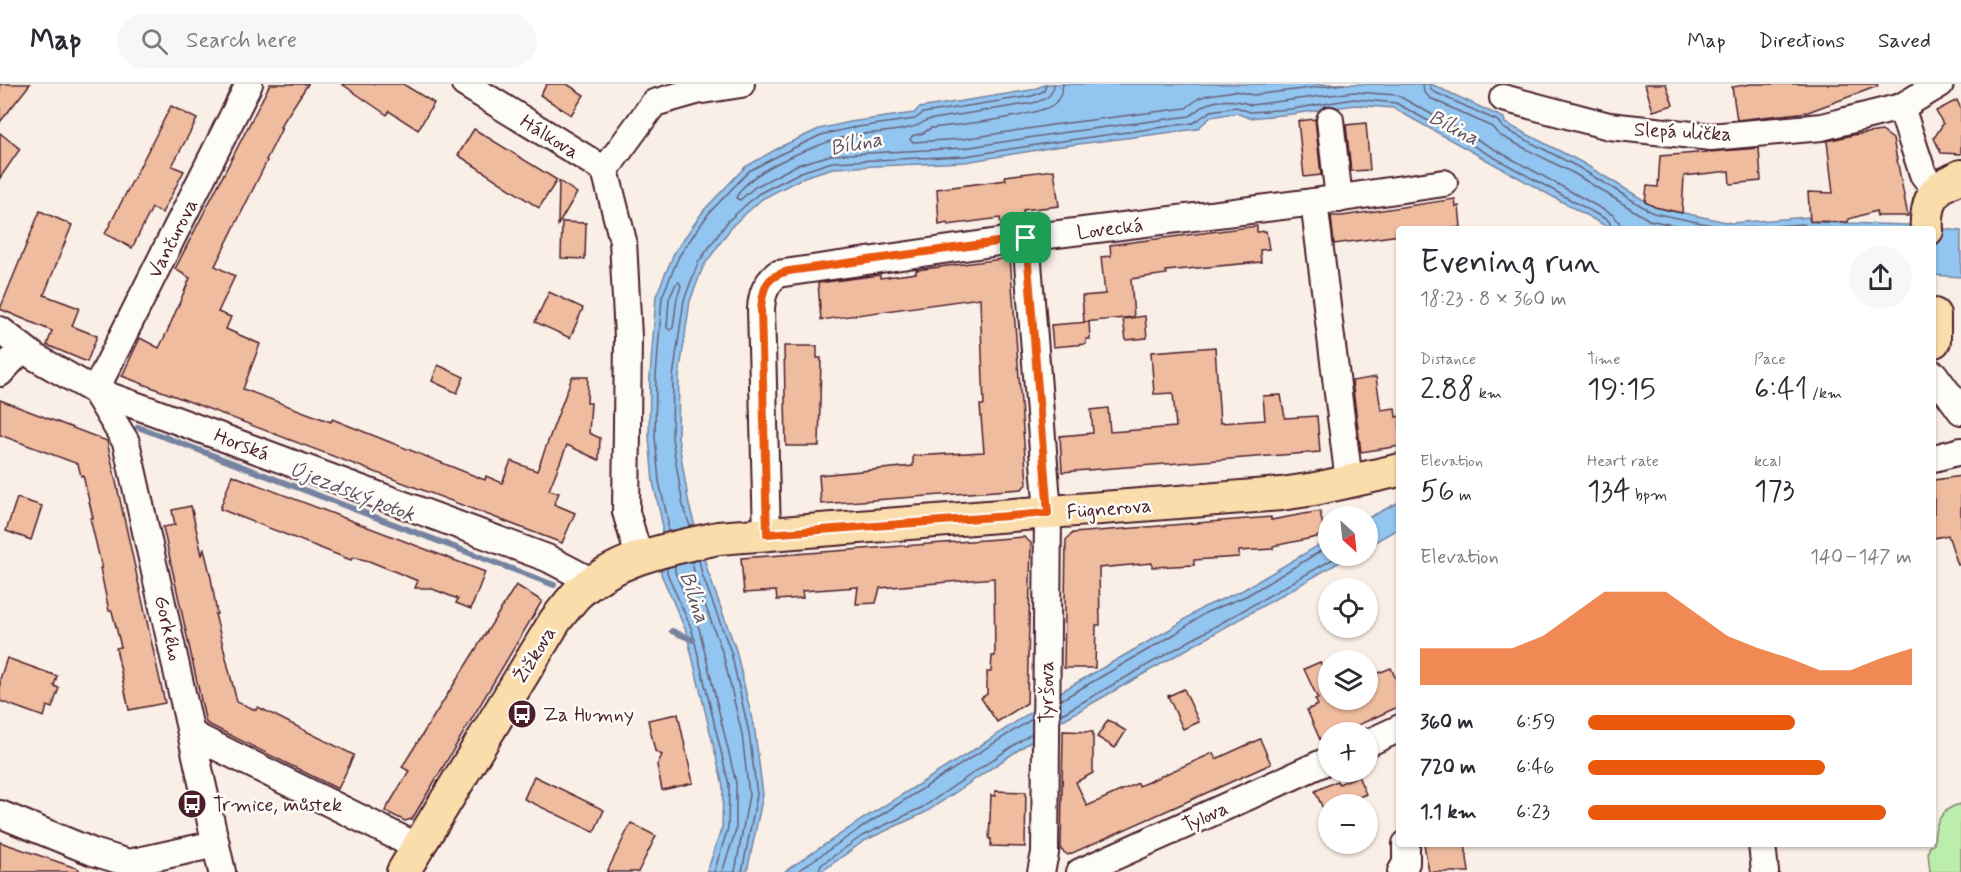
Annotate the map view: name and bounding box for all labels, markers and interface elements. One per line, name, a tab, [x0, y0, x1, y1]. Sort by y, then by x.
search box	[117, 14, 537, 68]
text: Map	[30, 23, 81, 60]
icon: search	[138, 25, 171, 58]
text: Search here	[186, 27, 297, 55]
text: Map	[1687, 27, 1726, 55]
text: Directions	[1759, 27, 1845, 55]
text: Saved	[1878, 27, 1931, 55]
water label: Bílina	[1424, 103, 1484, 152]
street label: Hálkova	[515, 109, 584, 166]
street label: Slepá ulička	[1633, 116, 1733, 149]
water label: Bílina	[828, 125, 885, 163]
street label: Vančurova	[142, 194, 205, 283]
pin	[1000, 212, 1051, 263]
street label: Lovecká	[1075, 212, 1145, 247]
icon: arrive	[1009, 221, 1042, 254]
text: Evening run	[1420, 241, 1600, 285]
button: share	[1849, 246, 1912, 309]
text: 18:23 · 8 × 360 m	[1420, 286, 1567, 313]
text: Distance	[1420, 349, 1476, 370]
text: Time	[1587, 349, 1621, 370]
text: Pace	[1754, 349, 1786, 370]
text: 2.88	[1420, 370, 1474, 409]
text: 19:15	[1587, 370, 1656, 409]
text: 6:41	[1754, 370, 1808, 409]
text: km	[1474, 383, 1502, 404]
text: /km	[1808, 383, 1842, 404]
street label: Horská	[210, 423, 273, 468]
text: Elevation	[1420, 451, 1483, 472]
text: Heart rate	[1587, 451, 1659, 472]
text: kcal	[1754, 451, 1781, 472]
water label: Újezdský potok	[284, 455, 419, 529]
text: 56	[1420, 472, 1455, 511]
text: 134	[1587, 472, 1631, 511]
text: 173	[1754, 472, 1795, 511]
text: m	[1455, 485, 1472, 506]
text: bpm	[1631, 485, 1667, 506]
street label: Fügnerova	[1066, 492, 1153, 527]
north arrow	[1318, 506, 1378, 566]
map controls	[1318, 506, 1378, 854]
text: Elevation	[1420, 544, 1499, 571]
text: 140–147 m	[1810, 544, 1912, 571]
water label: Bílina	[672, 568, 716, 627]
button: locate	[1318, 578, 1378, 638]
street label: Gorkého	[147, 593, 188, 664]
street label: Žižkova	[507, 621, 563, 688]
button: layers	[1318, 650, 1378, 710]
street label: Tyršova	[1034, 661, 1061, 723]
bus stop icon: Za Humny	[506, 698, 538, 730]
place label: Za Humny	[543, 702, 634, 729]
text: 360 m	[1420, 709, 1473, 736]
text: 6:59	[1516, 709, 1556, 736]
button: +	[1318, 722, 1378, 782]
text: 720 m	[1420, 754, 1476, 781]
text: 6:46	[1516, 754, 1554, 781]
bus stop icon: Trmice, můstek	[176, 788, 208, 820]
place label: Trmice, můstek	[213, 792, 342, 819]
button: −	[1318, 794, 1378, 854]
street label: Tylova	[1178, 795, 1233, 839]
text: 1.1 km	[1420, 799, 1477, 826]
text: 6:23	[1516, 799, 1550, 826]

